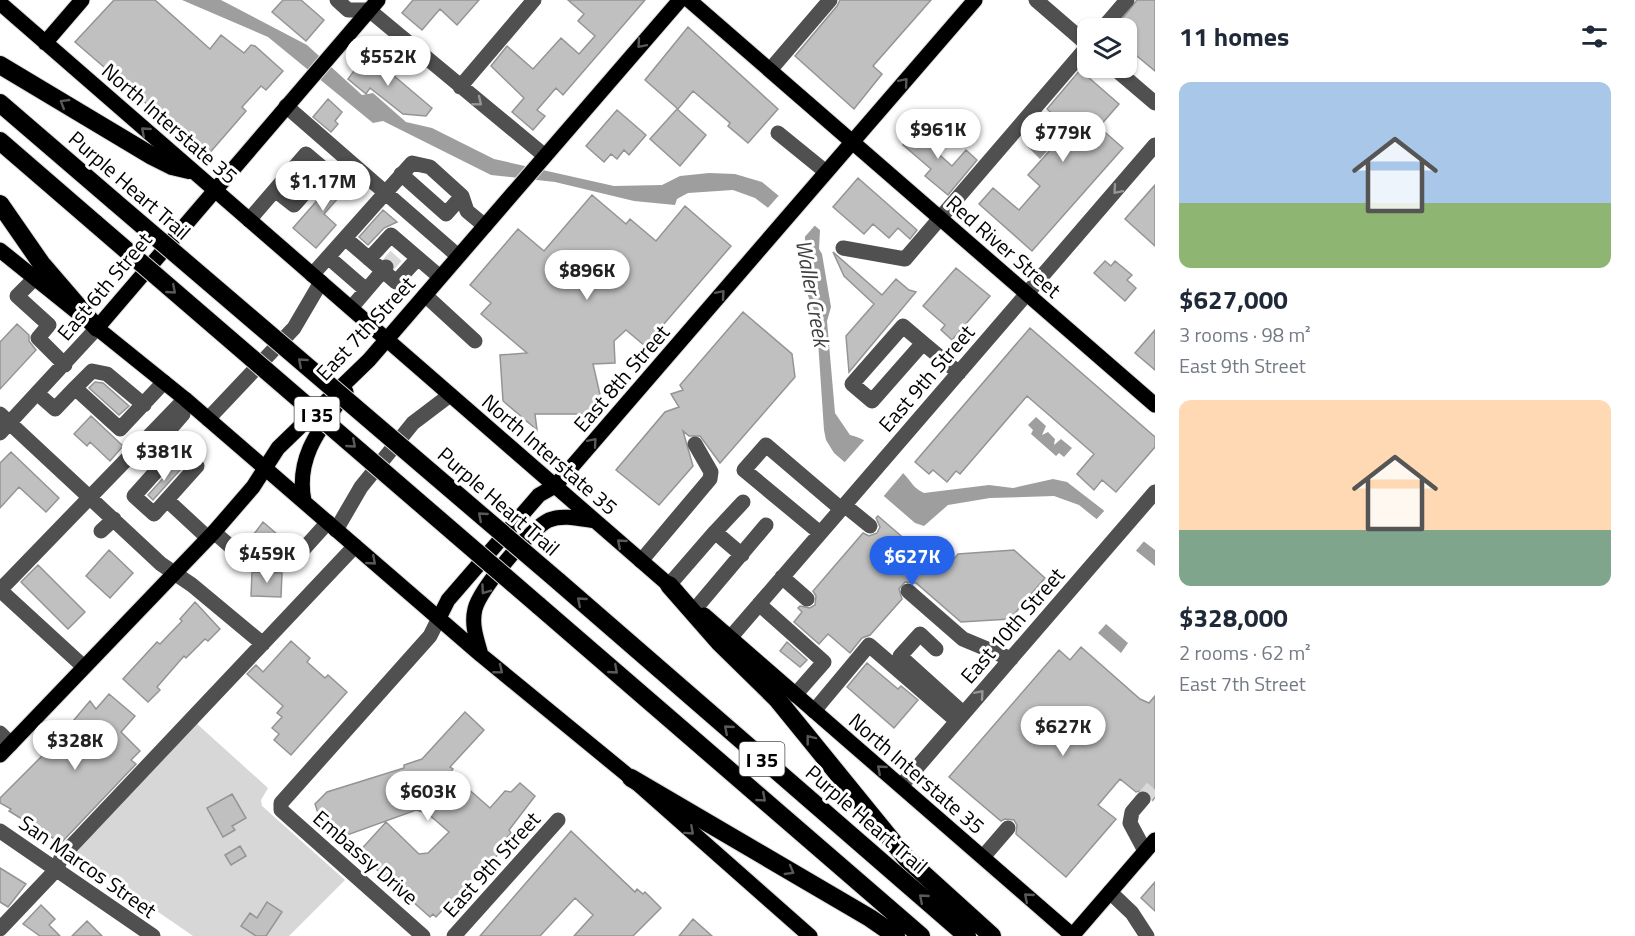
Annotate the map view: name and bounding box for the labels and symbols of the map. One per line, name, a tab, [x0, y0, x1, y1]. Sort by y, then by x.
pin: $552K	[346, 36, 430, 87]
one-way arrow	[638, 37, 649, 48]
street label: North Interstate 35	[95, 55, 245, 191]
one-way arrow	[897, 78, 908, 89]
one-way arrow	[471, 94, 482, 105]
one-way arrow	[60, 99, 70, 111]
pin: $961K	[896, 109, 980, 160]
pin: $779K	[1021, 112, 1105, 163]
street label: Purple Heart Trail	[62, 123, 198, 247]
one-way arrow	[141, 127, 152, 138]
pin: $1.17M	[274, 161, 372, 212]
one-way arrow	[1113, 183, 1124, 194]
street label: Red River Street	[939, 187, 1069, 305]
street label: East 6th Street	[49, 224, 159, 347]
water label: Waller Creek	[787, 237, 840, 351]
pin: $896K	[545, 250, 629, 301]
street label: East 7th Street	[308, 268, 423, 388]
one-way arrow	[165, 282, 176, 293]
one-way arrow	[714, 290, 725, 301]
street label: East 8th Street	[565, 317, 677, 439]
street label: East 9th Street	[870, 317, 982, 439]
one-way arrow	[298, 358, 309, 369]
street label: North Interstate 35	[475, 386, 625, 522]
road number: I 35	[294, 397, 340, 431]
pin: $381K	[122, 431, 206, 482]
one-way arrow	[345, 437, 356, 448]
one-way arrow	[586, 438, 597, 449]
street label: Purple Heart Trail	[431, 439, 567, 563]
one-way arrow	[478, 512, 489, 523]
pin: $459K	[225, 533, 309, 584]
pin: $627K	[870, 536, 954, 587]
one-way arrow	[617, 540, 628, 551]
one-way arrow	[365, 554, 376, 565]
street label: East 10th Street	[952, 559, 1072, 690]
one-way arrow	[481, 584, 492, 595]
one-way arrow	[577, 597, 588, 608]
one-way arrow	[492, 663, 503, 674]
one-way arrow	[607, 663, 618, 674]
one-way arrow	[973, 690, 984, 701]
street label: North Interstate 35	[842, 705, 992, 841]
pin: $627K	[1021, 706, 1105, 757]
pin: $328K	[33, 720, 117, 771]
one-way arrow	[724, 725, 735, 736]
one-way arrow	[807, 735, 818, 746]
road number: I 35	[740, 742, 784, 776]
street label: Purple Heart Trail	[799, 757, 935, 881]
one-way arrow	[877, 765, 888, 776]
pin: $603K	[386, 771, 470, 822]
one-way arrow	[755, 791, 766, 802]
street label: Embassy Drive	[306, 802, 426, 912]
street label: East 9th Street	[435, 803, 548, 924]
street label: San Marcos Street	[13, 807, 164, 926]
one-way arrow	[683, 824, 694, 835]
one-way arrow	[784, 864, 795, 875]
one-way arrow	[1024, 893, 1035, 904]
one-way arrow	[919, 894, 930, 905]

